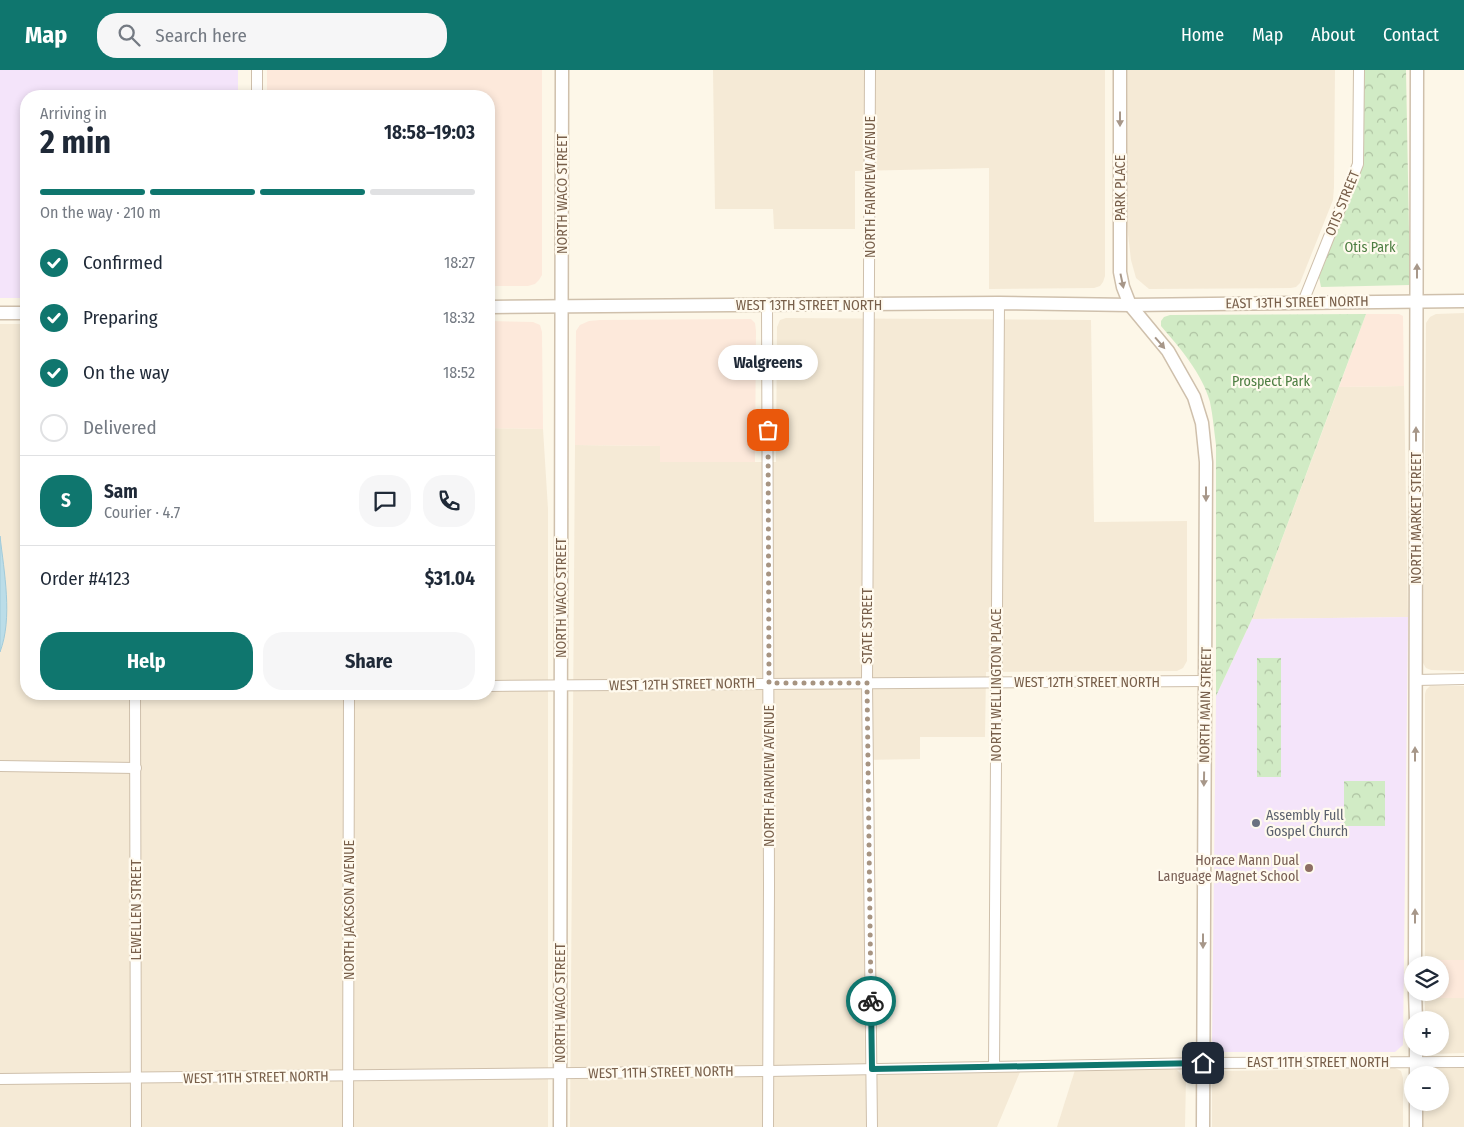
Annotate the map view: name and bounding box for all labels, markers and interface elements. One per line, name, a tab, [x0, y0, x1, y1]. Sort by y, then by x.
search box	[97, 13, 447, 58]
text: Map	[25, 21, 67, 49]
icon: search	[115, 21, 143, 49]
text: Search here	[155, 24, 247, 47]
text: Home	[1181, 24, 1224, 46]
text: Map	[1252, 24, 1283, 46]
text: About	[1311, 24, 1355, 46]
text: Contact	[1383, 24, 1439, 46]
text: Arriving in	[40, 104, 107, 123]
one-way arrow	[1116, 111, 1124, 127]
street label: NORTH FAIRVIEW AVENUE	[862, 115, 879, 258]
text: 18:58–19:03	[384, 121, 475, 144]
text: 2 min	[40, 123, 111, 161]
street label: NORTH WACO STREET	[554, 134, 571, 254]
street label: PARK PLACE	[1112, 154, 1129, 221]
street label: OTIS STREET	[1322, 168, 1363, 238]
text: On the way · 210 m	[40, 203, 161, 222]
park label: Otis Park	[1344, 239, 1396, 256]
icon: check	[40, 249, 68, 277]
text: Confirmed	[83, 251, 163, 274]
text: 18:27	[444, 253, 475, 272]
one-way arrow	[1413, 263, 1421, 279]
one-way arrow	[1118, 273, 1126, 289]
street label: EAST 13TH STREET NORTH	[1225, 293, 1369, 312]
street label: WEST 13TH STREET NORTH	[736, 297, 882, 314]
icon: check	[40, 304, 68, 332]
text: Preparing	[83, 306, 158, 329]
text: 18:32	[443, 308, 475, 327]
one-way arrow	[1155, 336, 1166, 349]
callout: Walgreens	[718, 345, 818, 380]
text: Walgreens	[733, 353, 803, 372]
icon: check	[40, 359, 68, 387]
text: On the way	[83, 361, 169, 384]
text: 18:52	[443, 363, 475, 382]
park label: Prospect Park	[1232, 373, 1310, 390]
pin	[747, 409, 789, 451]
text: Delivered	[83, 416, 157, 439]
icon: bag	[754, 416, 782, 444]
one-way arrow	[1412, 426, 1420, 442]
street label: NORTH MARKET STREET	[1408, 452, 1425, 584]
button: chat	[359, 475, 411, 527]
button: phone	[423, 475, 475, 527]
text: Sam	[104, 480, 138, 503]
one-way arrow	[1202, 486, 1210, 502]
text: S	[61, 489, 71, 512]
text: Courier · 4.7	[104, 503, 180, 522]
street label: NORTH WACO STREET	[553, 538, 570, 658]
text: Order #4123	[40, 567, 130, 590]
text: $31.04	[425, 567, 475, 590]
street label: STATE STREET	[859, 588, 876, 664]
street label: NORTH WELLINGTON PLACE	[988, 608, 1005, 762]
button: Help	[40, 632, 253, 690]
button: Share	[263, 632, 475, 690]
street label: NORTH MAIN STREET	[1196, 646, 1215, 763]
street label: WEST 12TH STREET NORTH	[1014, 674, 1160, 691]
street label: WEST 12TH STREET NORTH	[609, 675, 755, 694]
street label: NORTH FAIRVIEW AVENUE	[761, 704, 778, 847]
one-way arrow	[1411, 746, 1419, 762]
one-way arrow	[1200, 771, 1208, 787]
place label: Assembly Full Gospel Church	[1266, 807, 1348, 840]
marker: Assembly Full Gospel Church	[1250, 817, 1262, 829]
street label: NORTH JACKSON AVENUE	[341, 840, 358, 980]
place label: Horace Mann Dual Language Magnet School	[1157, 852, 1299, 885]
street label: LEWELLEN STREET	[128, 859, 145, 960]
marker: Horace Mann Dual Language Magnet School	[1303, 862, 1315, 874]
one-way arrow	[1411, 908, 1419, 924]
one-way arrow	[1199, 934, 1207, 950]
street label: NORTH WACO STREET	[552, 943, 569, 1063]
map controls	[1404, 956, 1449, 1111]
button: layers	[1404, 956, 1449, 1001]
courier	[846, 976, 896, 1026]
icon: bike	[857, 987, 885, 1015]
button: +	[1404, 1011, 1449, 1056]
pin	[1182, 1042, 1224, 1084]
icon: home	[1189, 1049, 1217, 1077]
street label: EAST 11TH STREET NORTH	[1247, 1054, 1389, 1071]
street label: WEST 11TH STREET NORTH	[588, 1063, 734, 1082]
button: −	[1404, 1066, 1449, 1111]
street label: WEST 11TH STREET NORTH	[183, 1068, 329, 1087]

